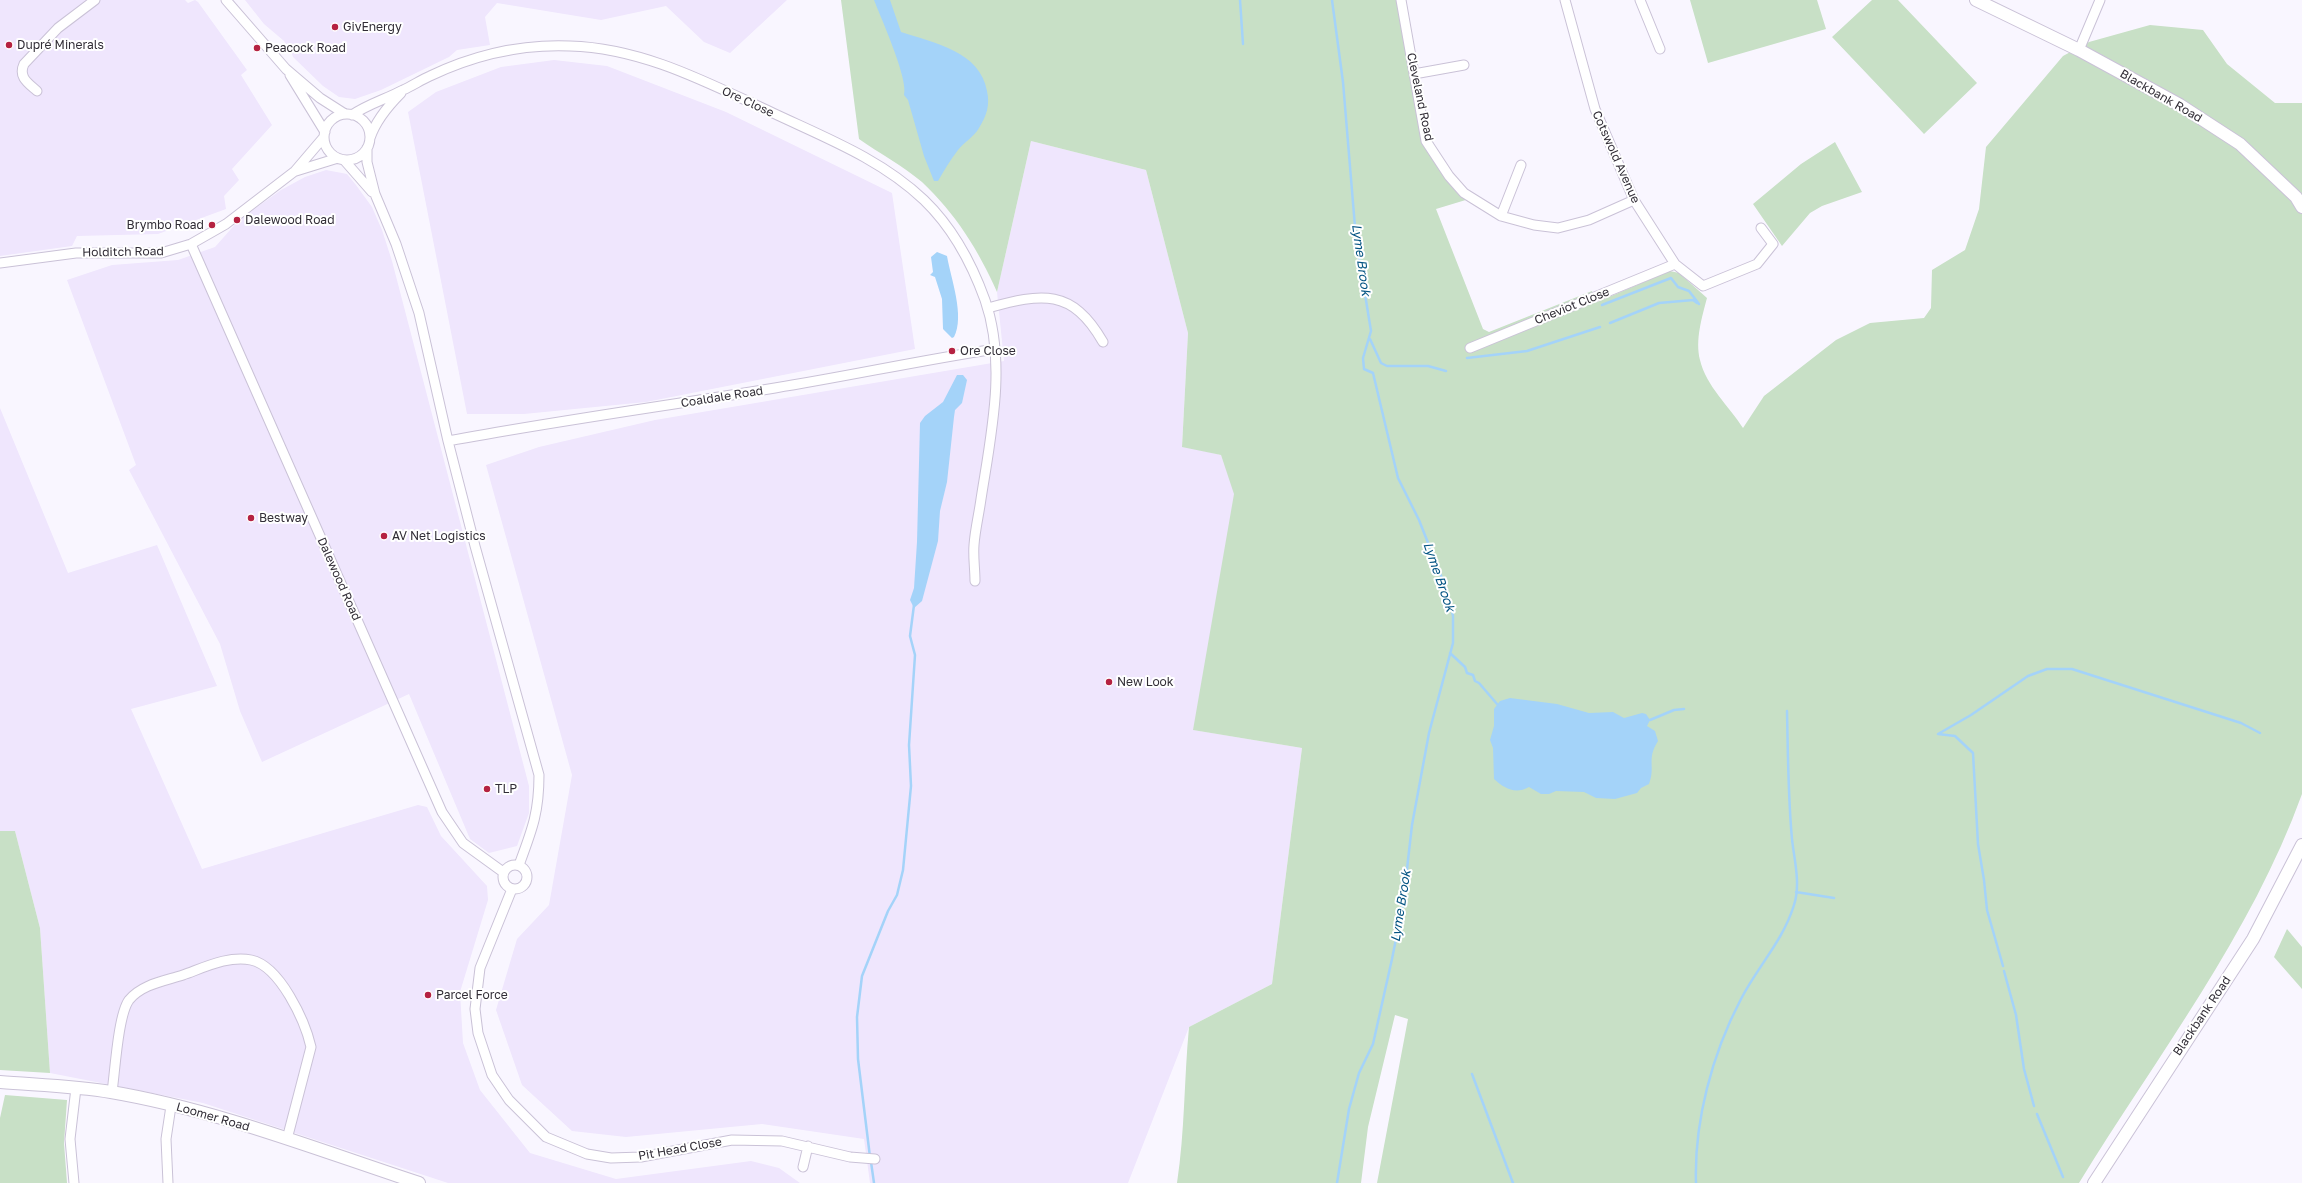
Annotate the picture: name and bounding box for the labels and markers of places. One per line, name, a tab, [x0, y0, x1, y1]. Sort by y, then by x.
place label: GivEnergy	[343, 20, 402, 34]
marker: GivEnergy	[330, 22, 340, 32]
place label: Dupré Minerals	[17, 38, 104, 52]
marker: Dupré Minerals	[4, 40, 14, 50]
place label: Peacock Road	[265, 41, 346, 55]
marker: Peacock Road	[252, 43, 262, 53]
place label: Dalewood Road	[245, 213, 335, 227]
marker: Dalewood Road	[232, 215, 242, 225]
place label: Brymbo Road	[127, 218, 204, 232]
marker: Brymbo Road	[207, 220, 217, 230]
place label: Ore Close	[960, 344, 1016, 358]
marker: Ore Close	[947, 346, 957, 356]
place label: Bestway	[259, 511, 308, 525]
marker: Bestway	[246, 513, 256, 523]
place label: AV Net Logistics	[392, 529, 486, 543]
marker: AV Net Logistics	[379, 531, 389, 541]
place label: New Look	[1117, 675, 1174, 689]
marker: New Look	[1104, 677, 1114, 687]
place label: TLP	[495, 782, 517, 796]
marker: TLP	[482, 784, 492, 794]
place label: Parcel Force	[436, 988, 508, 1002]
marker: Parcel Force	[423, 990, 433, 1000]

